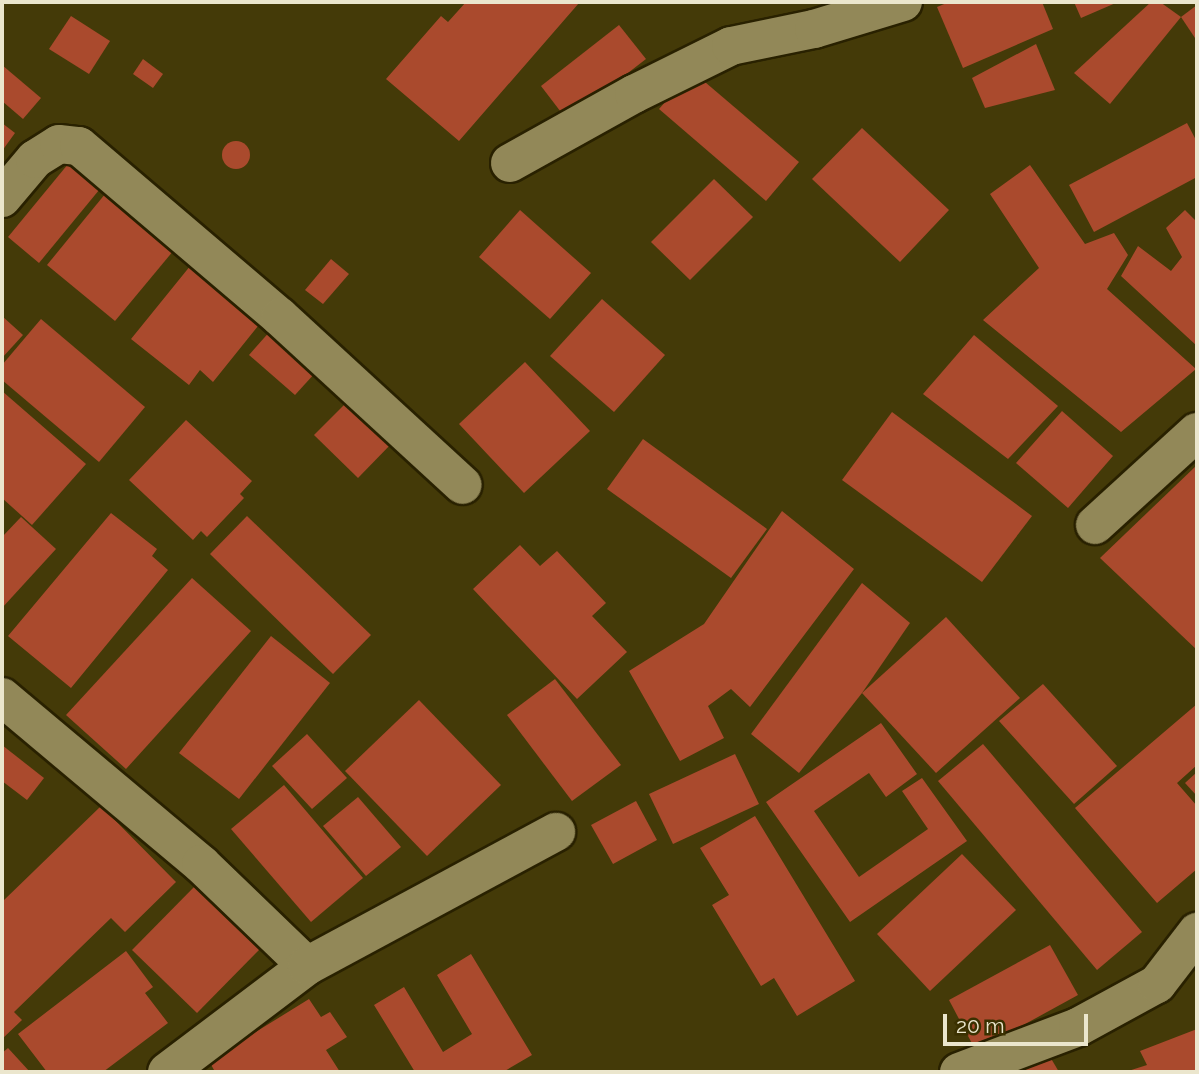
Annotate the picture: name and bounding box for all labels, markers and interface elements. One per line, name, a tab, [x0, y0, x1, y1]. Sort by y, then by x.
scale bar	[947, 1000, 1092, 1044]
text: 20 m	[956, 1013, 1004, 1038]

